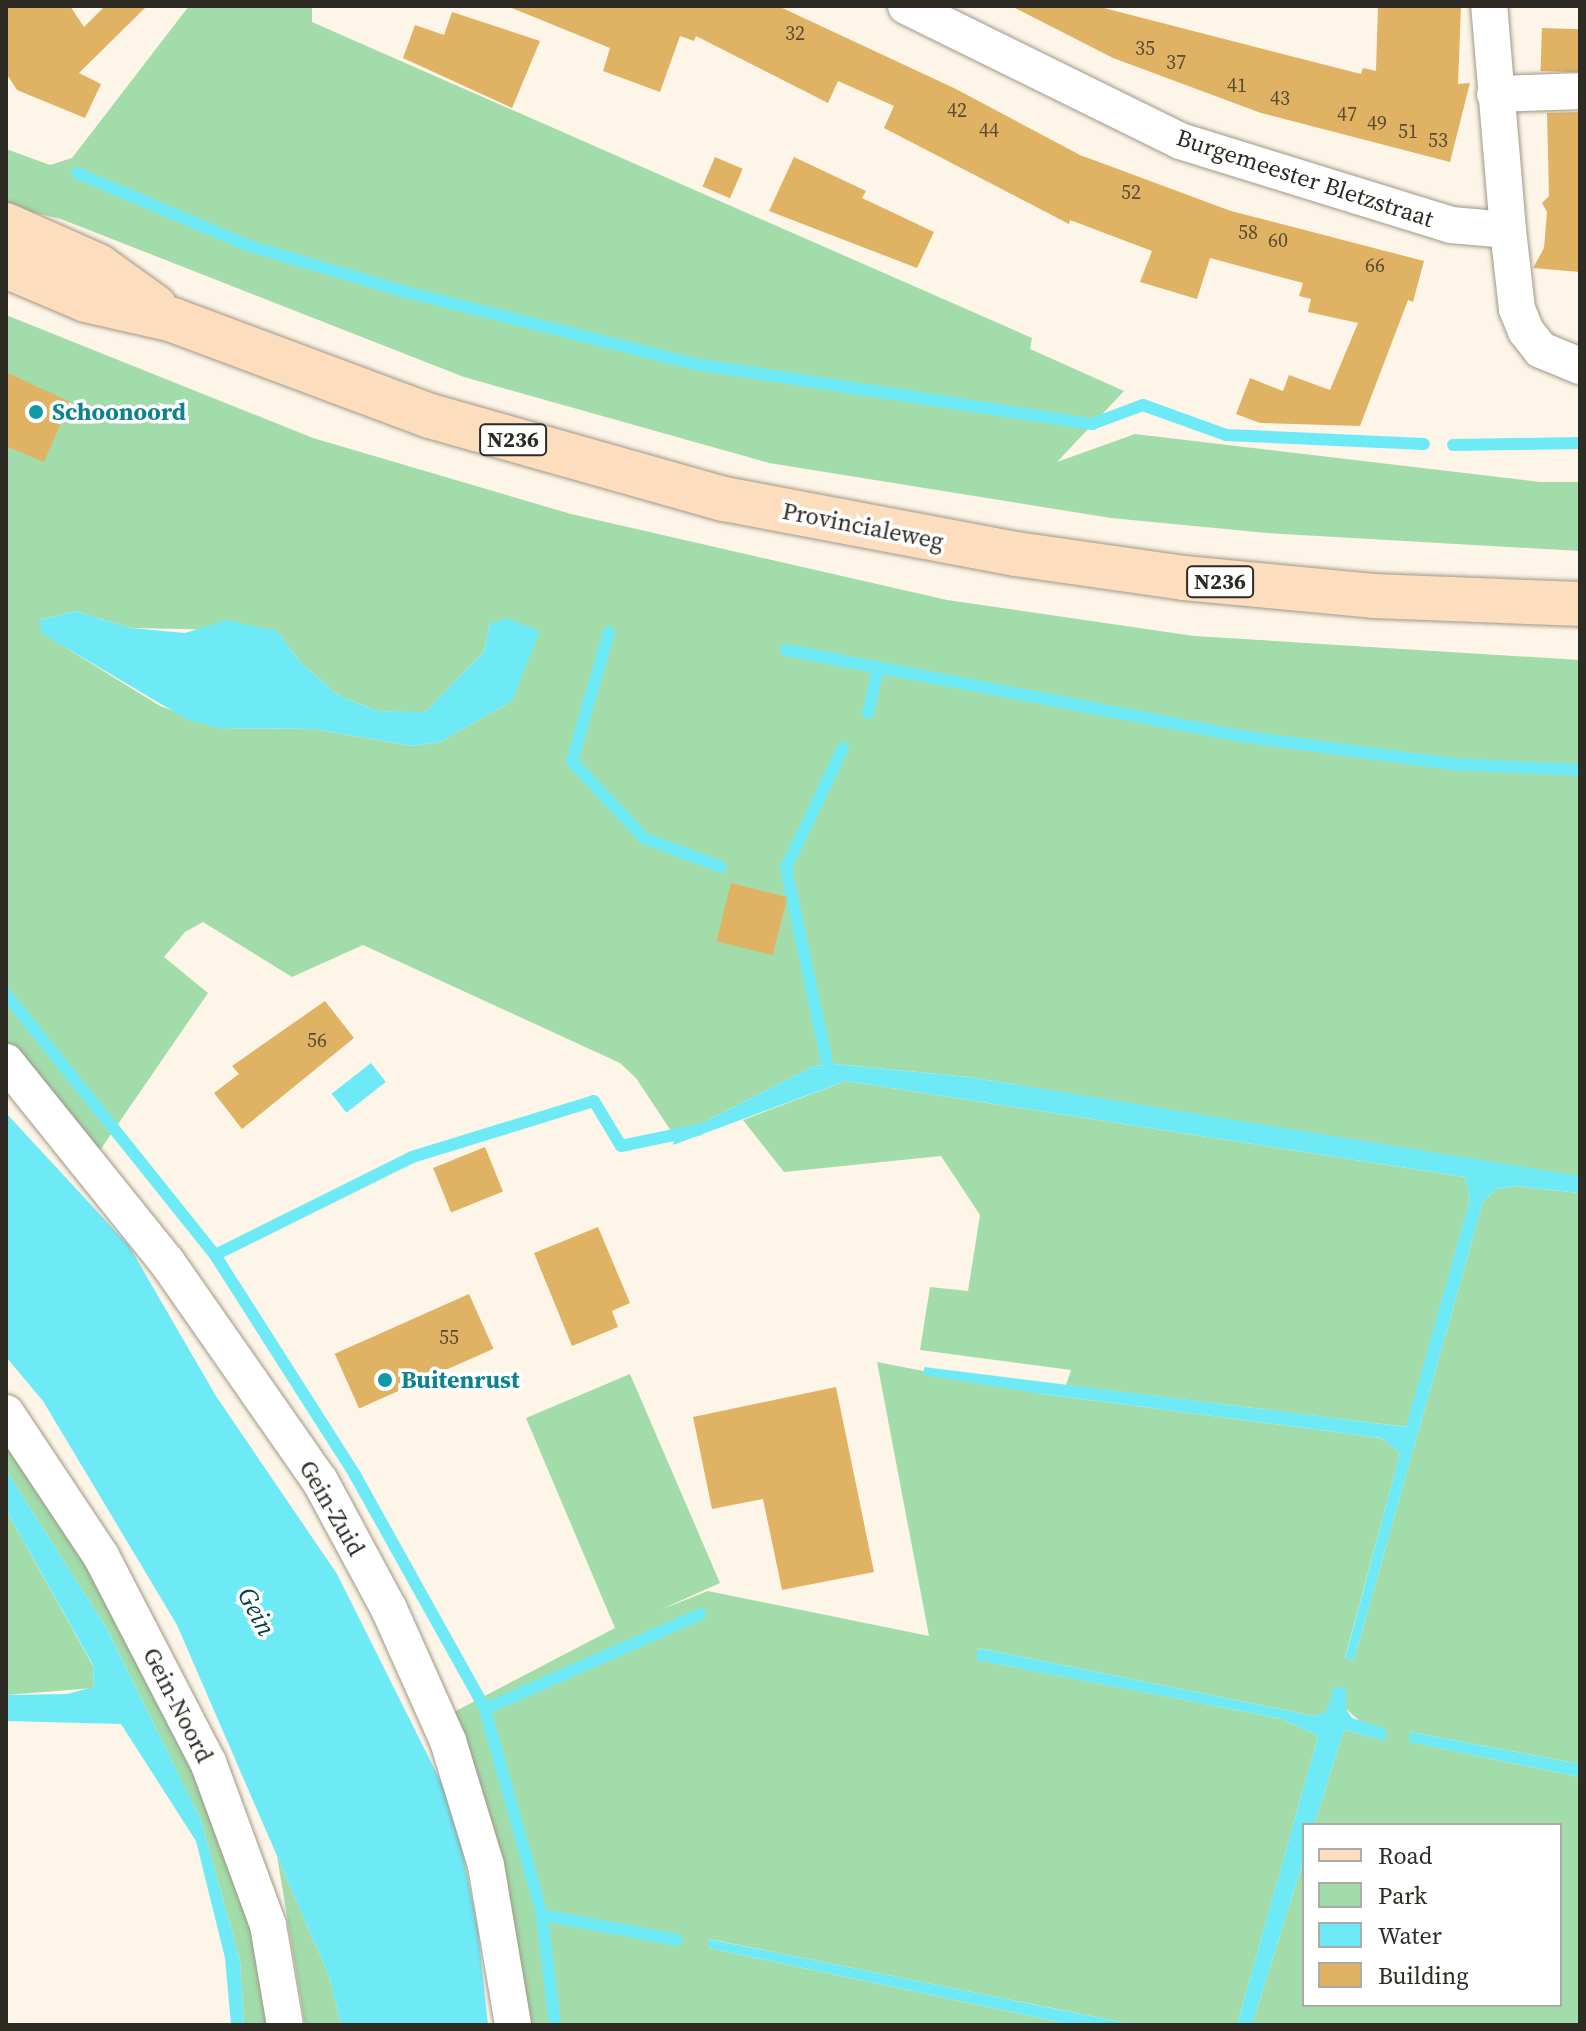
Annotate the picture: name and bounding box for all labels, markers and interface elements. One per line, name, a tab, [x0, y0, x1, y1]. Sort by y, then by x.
house number: 32	[785, 21, 805, 45]
house number: 35	[1135, 36, 1155, 60]
house number: 37	[1166, 50, 1186, 74]
house number: 41	[1227, 73, 1247, 97]
house number: 43	[1270, 86, 1290, 110]
house number: 42	[947, 98, 967, 122]
house number: 47	[1337, 102, 1357, 126]
house number: 49	[1367, 111, 1387, 135]
house number: 44	[979, 118, 999, 142]
house number: 51	[1398, 119, 1418, 143]
street label: Burgemeester Bletzstraat	[1173, 123, 1437, 233]
house number: 53	[1428, 128, 1448, 152]
house number: 52	[1121, 180, 1141, 204]
house number: 58	[1238, 220, 1258, 244]
house number: 60	[1268, 228, 1288, 252]
house number: 66	[1365, 253, 1385, 277]
place label: Schoonoord	[52, 398, 186, 426]
marker: Schoonoord	[27, 403, 45, 421]
road number: N236	[479, 422, 547, 458]
street label: Provincialeweg	[780, 496, 946, 556]
road number: N236	[1186, 564, 1254, 600]
house number: 56	[307, 1028, 327, 1052]
house number: 55	[439, 1325, 459, 1349]
place label: Buitenrust	[401, 1366, 520, 1394]
marker: Buitenrust	[376, 1371, 394, 1389]
street label: Gein-Zuid	[293, 1455, 371, 1561]
water label: Gein	[230, 1582, 282, 1642]
street label: Gein-Noord	[137, 1643, 219, 1767]
legend	[1302, 1823, 1562, 2007]
text: Road	[1378, 1839, 1432, 1872]
text: Park	[1378, 1879, 1427, 1912]
text: Water	[1378, 1919, 1442, 1952]
text: Building	[1378, 1959, 1469, 1992]

